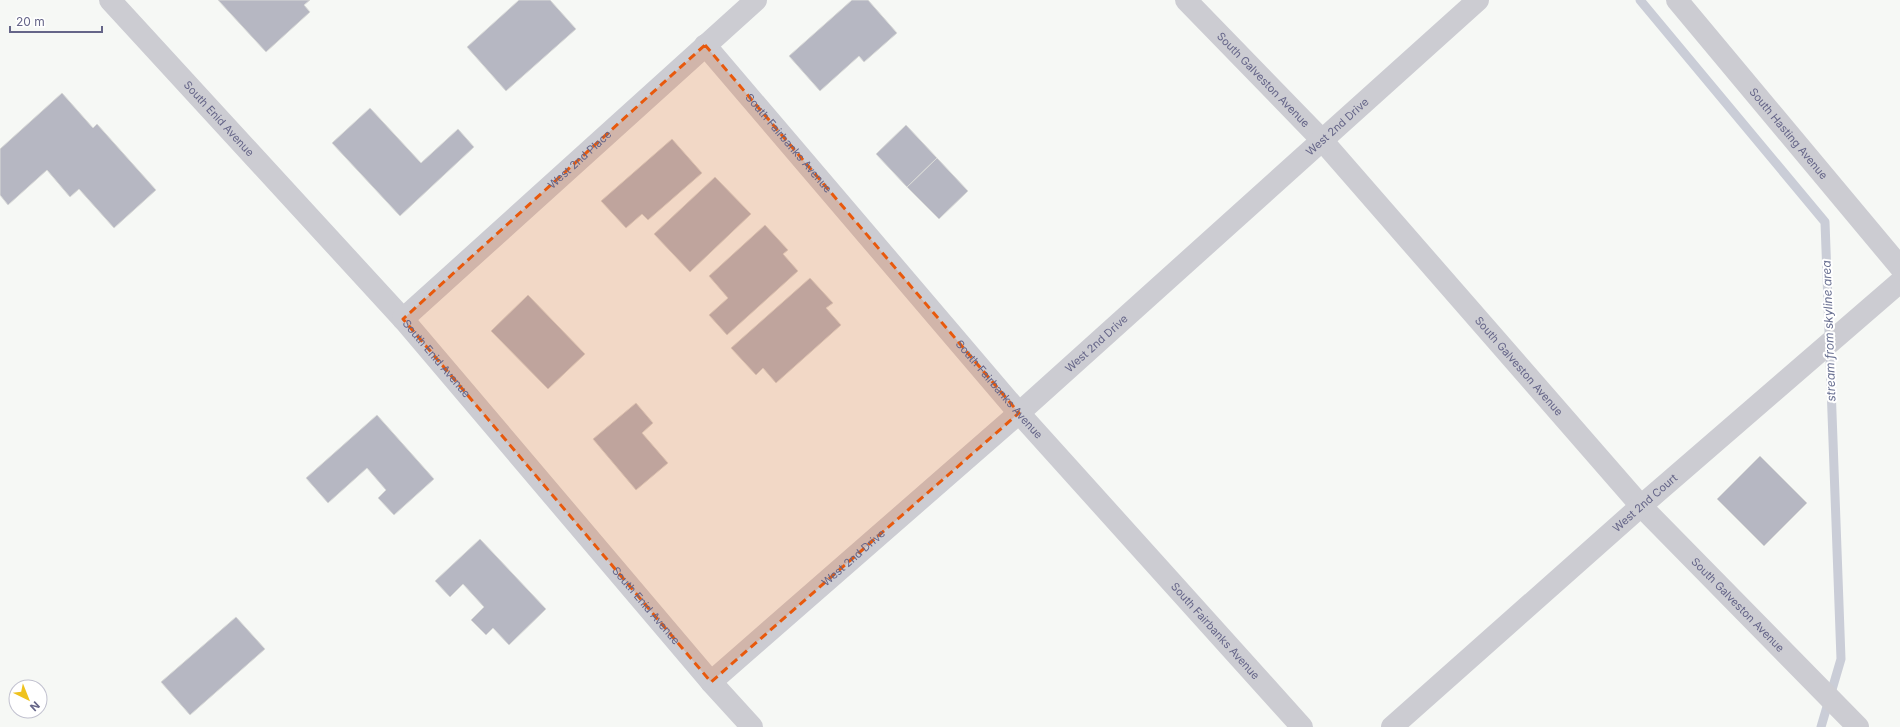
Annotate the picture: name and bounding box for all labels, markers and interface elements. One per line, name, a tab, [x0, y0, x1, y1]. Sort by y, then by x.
scale bar	[10, 8, 102, 34]
text: 20 m	[16, 14, 45, 29]
street label: South Galveston Avenue	[1214, 29, 1313, 130]
street label: South Enid Avenue	[181, 78, 257, 159]
street label: South Hasting Avenue	[1746, 85, 1831, 182]
street label: South Fairbanks Avenue	[743, 91, 835, 196]
street label: West 2nd Drive	[1303, 95, 1371, 159]
street label: West 2nd Place	[545, 127, 614, 192]
water label: stream from skyline area	[1819, 260, 1838, 402]
street label: West 2nd Drive	[1062, 312, 1131, 375]
street label: South Galveston Avenue	[1472, 314, 1566, 419]
street label: South Enid Avenue	[400, 317, 474, 400]
street label: South Fairbanks Avenue	[953, 337, 1046, 442]
street label: West 2nd Court	[1610, 471, 1680, 535]
street label: West 2nd Drive	[819, 526, 888, 589]
street label: South Galveston Avenue	[1688, 554, 1787, 655]
street label: South Enid Avenue	[609, 564, 683, 647]
street label: South Fairbanks Avenue	[1168, 579, 1263, 682]
north arrow	[8, 679, 48, 719]
text: N	[27, 698, 43, 714]

